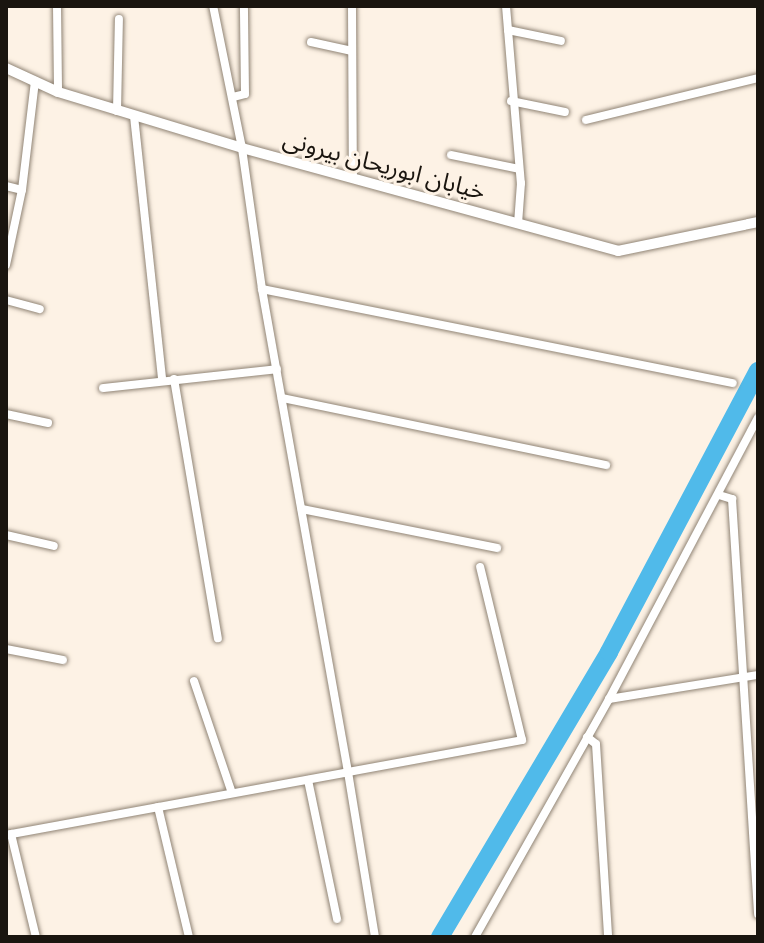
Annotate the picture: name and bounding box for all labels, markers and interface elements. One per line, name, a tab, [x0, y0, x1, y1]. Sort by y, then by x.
street label: خیابان ابوریحان بیرونی	[280, 125, 488, 207]

